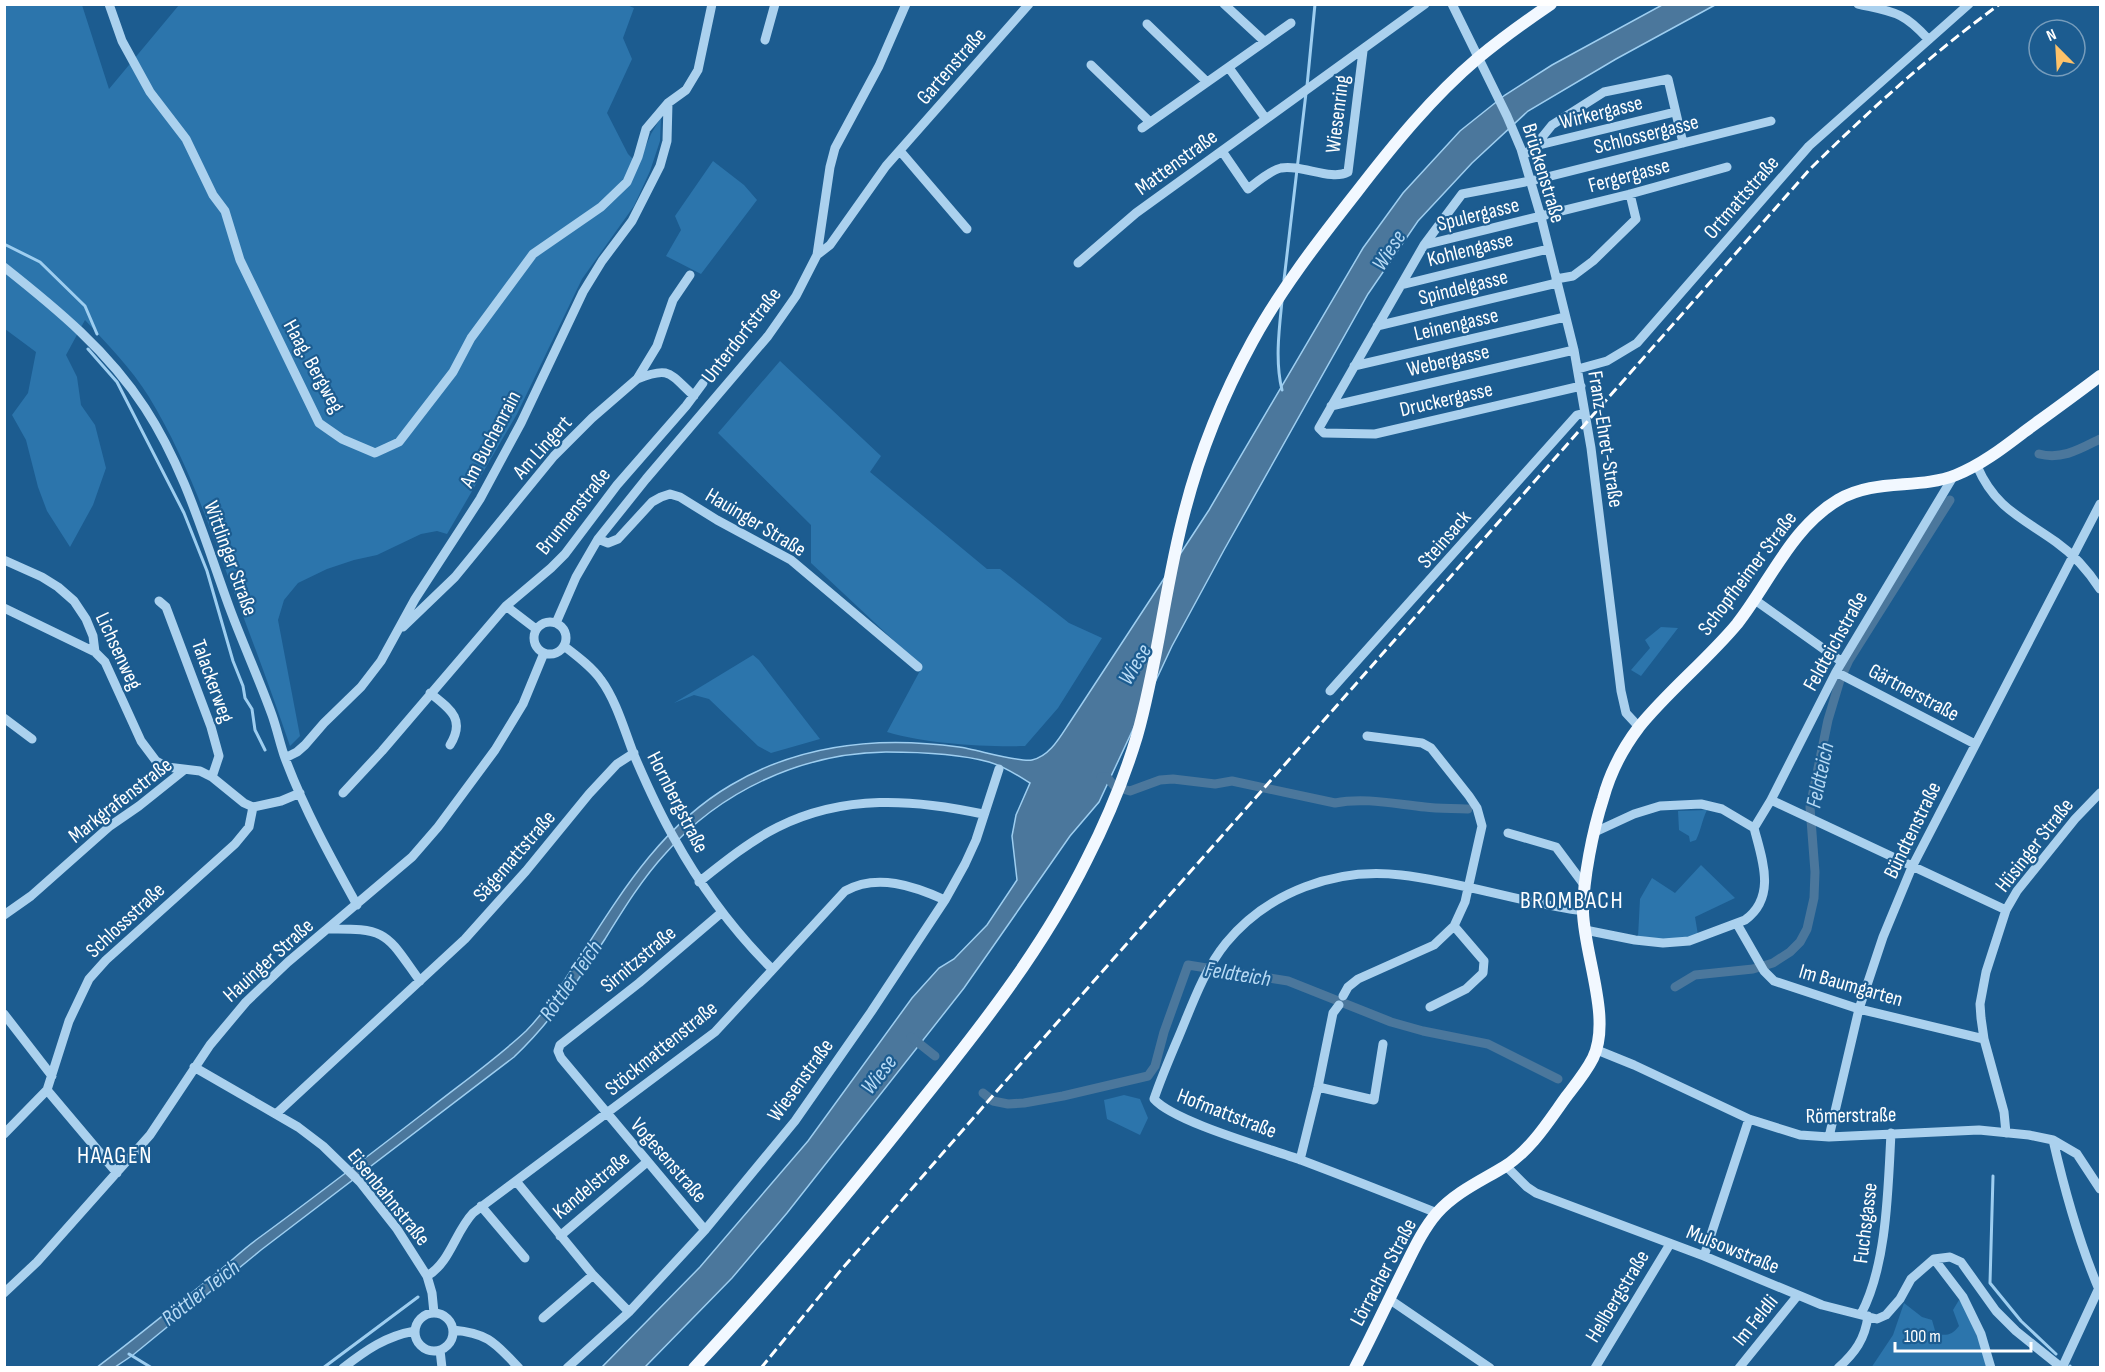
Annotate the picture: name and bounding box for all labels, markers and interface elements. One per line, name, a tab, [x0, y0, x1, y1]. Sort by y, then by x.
north arrow	[2027, 18, 2087, 78]
street label: Gartenstraße	[911, 23, 991, 110]
text: N	[2044, 25, 2059, 46]
street label: Wiesenring	[1320, 74, 1355, 154]
street label: Wirkergasse	[1557, 90, 1645, 135]
street label: Schlossergasse	[1591, 109, 1701, 160]
street label: Brückenstraße	[1517, 120, 1570, 226]
street label: Mattenstraße	[1130, 124, 1222, 201]
street label: Ortmattstraße	[1698, 151, 1784, 244]
street label: Fergergasse	[1586, 153, 1673, 198]
street label: Spulergasse	[1434, 192, 1522, 237]
water label: Wiese	[1366, 225, 1412, 276]
street label: Kohlengasse	[1425, 227, 1516, 272]
street label: Spindelgasse	[1416, 264, 1510, 311]
street label: Unterdorfstraße	[696, 282, 787, 388]
street label: Leinengasse	[1412, 303, 1501, 346]
street label: Haag. Bergweg	[278, 315, 349, 417]
street label: Webergasse	[1404, 339, 1492, 382]
street label: Franz-Ehret-Straße	[1582, 369, 1629, 509]
street label: Druckergasse	[1397, 377, 1495, 422]
street label: Am Buchenrain	[454, 387, 526, 493]
street label: Am Lingert	[507, 411, 577, 485]
street label: Brunnenstraße	[531, 463, 616, 560]
street label: Hauinger Straße	[701, 483, 811, 562]
street label: Wittlinger Straße	[198, 497, 263, 619]
street label: Steinsack	[1412, 505, 1476, 573]
street label: Schopfheimer Straße	[1693, 506, 1802, 640]
street label: Feldteichstraße	[1798, 587, 1873, 695]
street label: Lichsenweg	[90, 609, 147, 694]
street label: Talackerweg	[186, 636, 239, 726]
water label: Wiese	[1113, 639, 1158, 690]
street label: Gärtnerstraße	[1864, 658, 1963, 727]
water label: Feldteich	[1800, 740, 1841, 811]
street label: Hornbergstraße	[641, 747, 714, 857]
street label: Markgrafenstraße	[64, 752, 177, 849]
street label: Bündtenstraße	[1878, 778, 1947, 883]
street label: Hüsinger Straße	[1990, 793, 2079, 897]
street label: Sägemattstraße	[468, 805, 561, 907]
street label: Schlossstraße	[81, 878, 170, 963]
district label: BROMBACH	[1520, 886, 1624, 915]
street label: Hauinger Straße	[218, 913, 319, 1007]
street label: Sirnitzstraße	[595, 921, 681, 998]
water label: Röttler Teich	[534, 936, 609, 1026]
water label: Feldteich	[1203, 956, 1273, 993]
street label: Im Baumgarten	[1796, 959, 1906, 1012]
street label: Stöckmattenstraße	[600, 996, 722, 1101]
street label: Wiesenstraße	[762, 1034, 839, 1126]
water label: Wiese	[855, 1049, 903, 1100]
street label: Hofmattstraße	[1174, 1083, 1280, 1144]
street label: Römerstraße	[1805, 1102, 1897, 1129]
street label: Vogesenstraße	[625, 1113, 712, 1208]
district label: HAAGEN	[77, 1141, 153, 1170]
street label: Eisenbahnstraße	[342, 1144, 435, 1251]
street label: Kandelstraße	[548, 1146, 635, 1225]
street label: Fuchsgasse	[1848, 1181, 1883, 1265]
street label: Lörracher Straße	[1345, 1214, 1422, 1330]
street label: Mulsowstraße	[1683, 1220, 1783, 1279]
street label: Hellbergstraße	[1580, 1246, 1655, 1347]
water label: Röttler Teich	[156, 1254, 245, 1332]
street label: Im Feldli	[1727, 1290, 1783, 1351]
scale bar	[1895, 1315, 2032, 1353]
text: 100 m	[1904, 1326, 1941, 1347]

